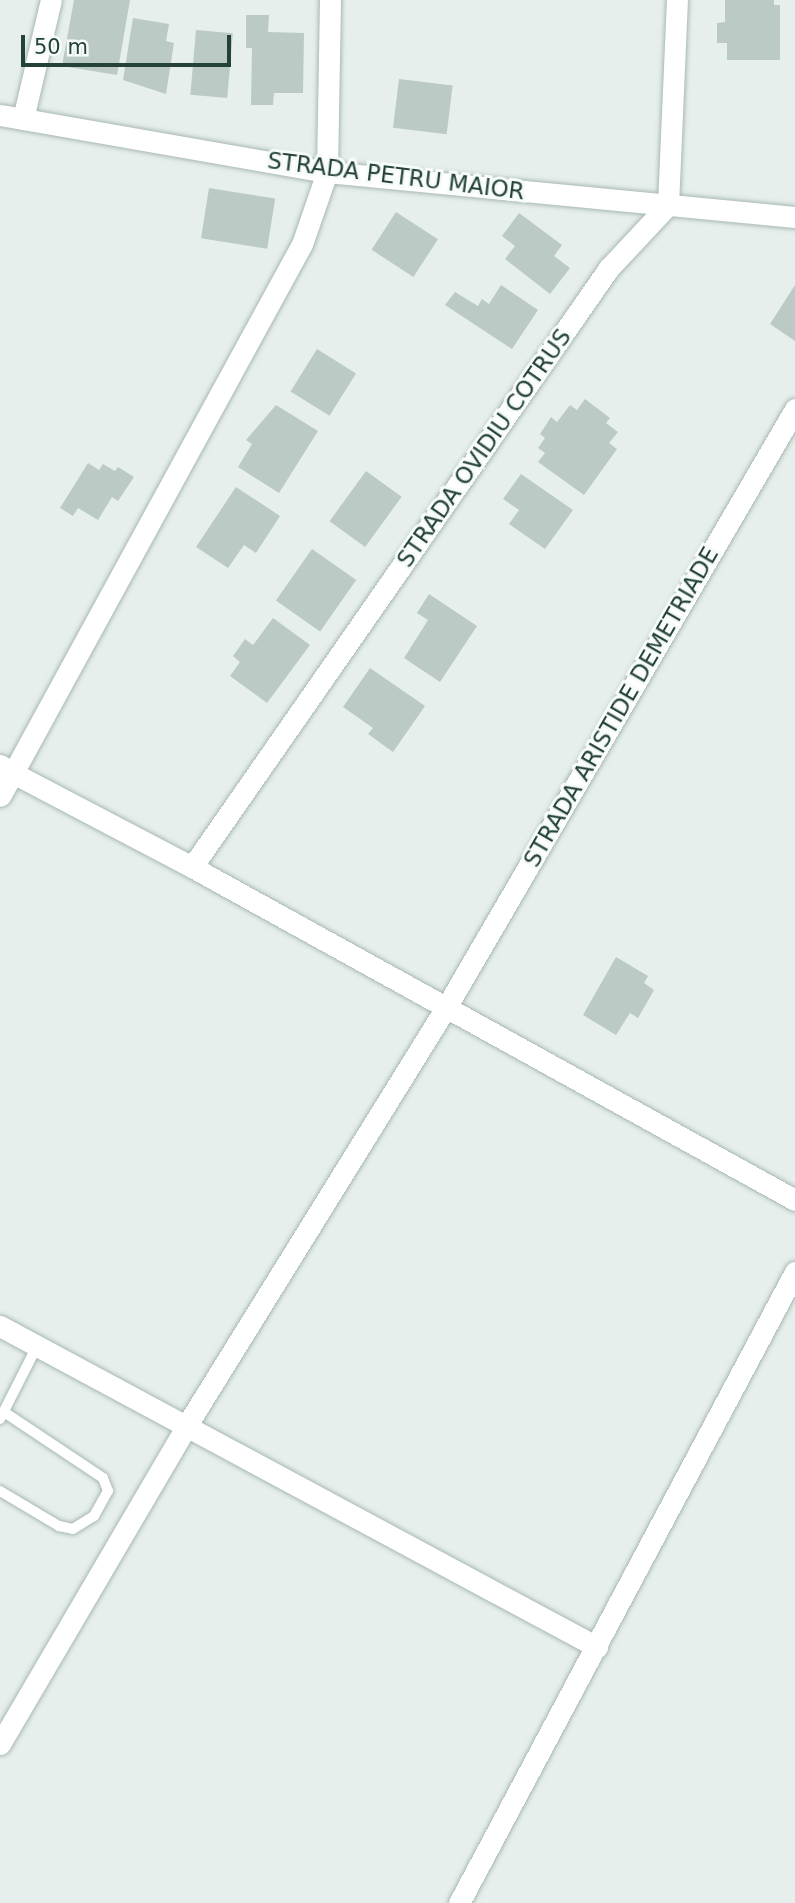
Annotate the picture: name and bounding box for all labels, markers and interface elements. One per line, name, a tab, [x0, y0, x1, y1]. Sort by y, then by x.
scale bar	[24, 21, 234, 65]
text: 50 m	[34, 35, 88, 59]
street label: STRADA PETRU MAIOR	[266, 147, 526, 205]
street label: STRADA OVIDIU COTRUS	[391, 324, 577, 572]
street label: STRADA ARISTIDE DEMETRIADE	[518, 542, 724, 872]

